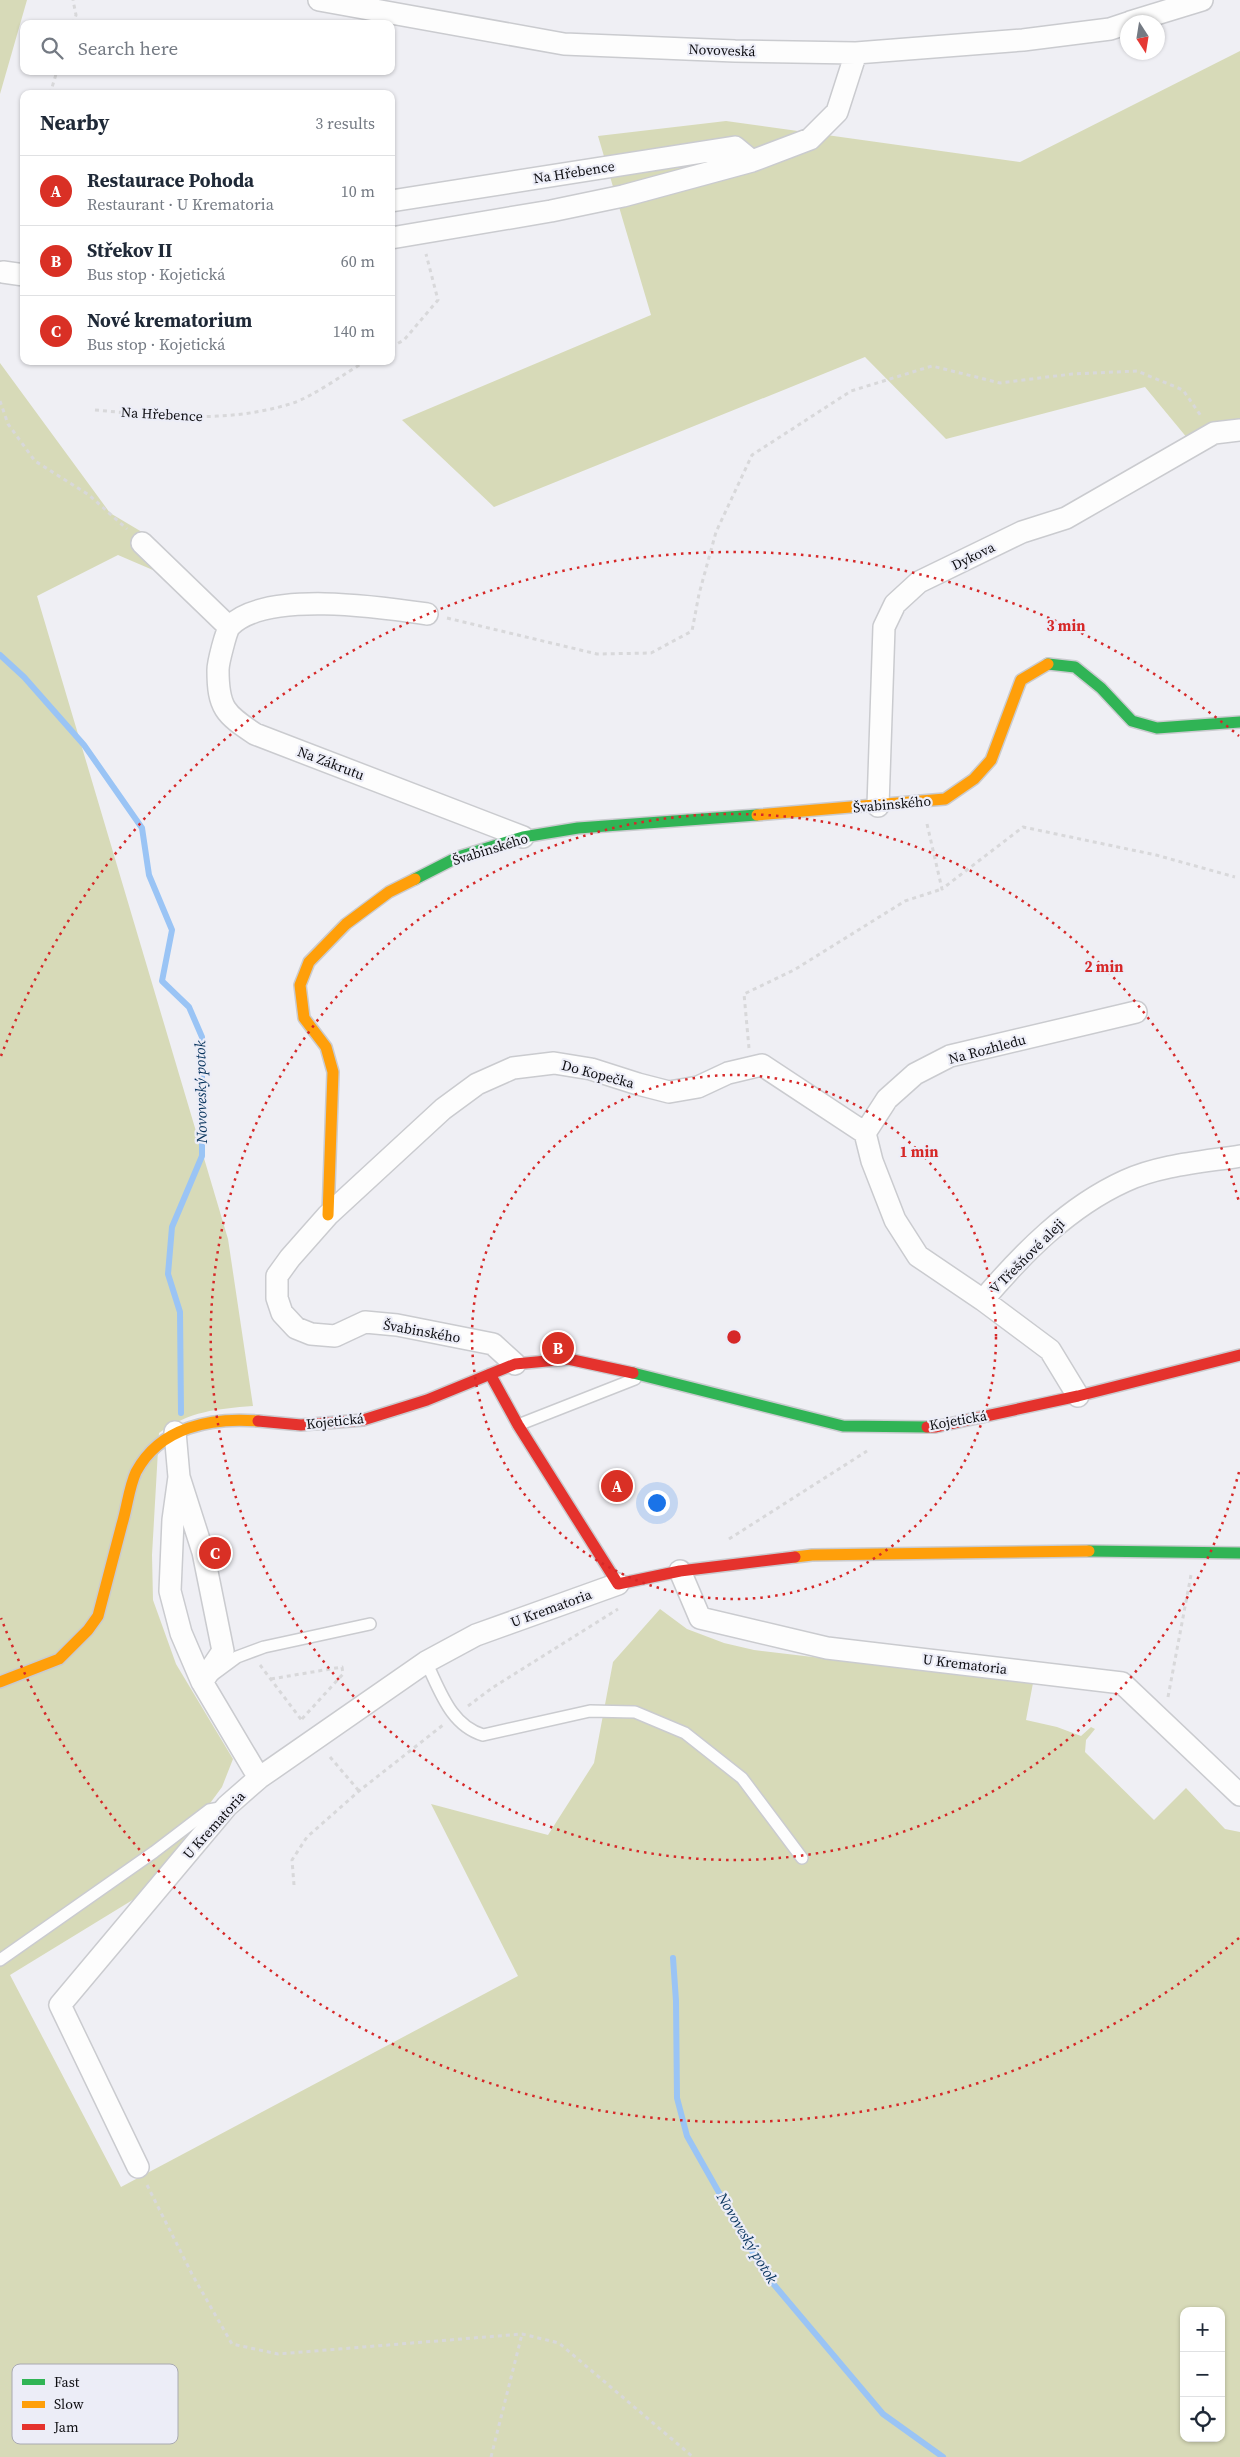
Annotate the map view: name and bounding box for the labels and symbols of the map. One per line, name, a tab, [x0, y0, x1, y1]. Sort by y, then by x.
north arrow	[1120, 15, 1165, 60]
street label: Novoveská	[688, 39, 757, 61]
street label: Na Hřebence	[532, 156, 616, 188]
street label: Na Hřebence	[121, 402, 203, 426]
street label: Dykova	[948, 537, 999, 575]
text: 3 min	[1047, 615, 1085, 636]
street label: Na Zákrutu	[295, 741, 367, 785]
street label: Švabinského	[852, 791, 932, 817]
street label: Švabinského	[450, 828, 531, 870]
text: 2 min	[1085, 956, 1123, 977]
street label: Na Rozhledu	[946, 1029, 1028, 1069]
water label: Novoveský potok	[189, 1039, 212, 1145]
street label: Do Kopečka	[560, 1055, 637, 1093]
text: 1 min	[900, 1141, 938, 1162]
street label: V Třešňové aleji	[985, 1214, 1069, 1298]
street label: Švabinského	[382, 1314, 462, 1348]
centre of rings	[725, 1328, 743, 1346]
pin: B	[542, 1329, 574, 1367]
street label: Kojetická	[928, 1405, 989, 1435]
street label: Kojetická	[305, 1408, 366, 1434]
pin: A	[601, 1467, 633, 1505]
your location	[644, 1490, 670, 1516]
pin: C	[199, 1534, 231, 1572]
street label: U Krematoria	[508, 1584, 595, 1632]
street label: U Krematoria	[922, 1649, 1009, 1679]
street label: U Krematoria	[178, 1786, 250, 1863]
water label: Novoveský potok	[711, 2187, 783, 2288]
legend	[12, 2364, 178, 2444]
text: Fast	[54, 2372, 80, 2392]
text: Slow	[54, 2394, 84, 2414]
text: Jam	[53, 2417, 79, 2437]

